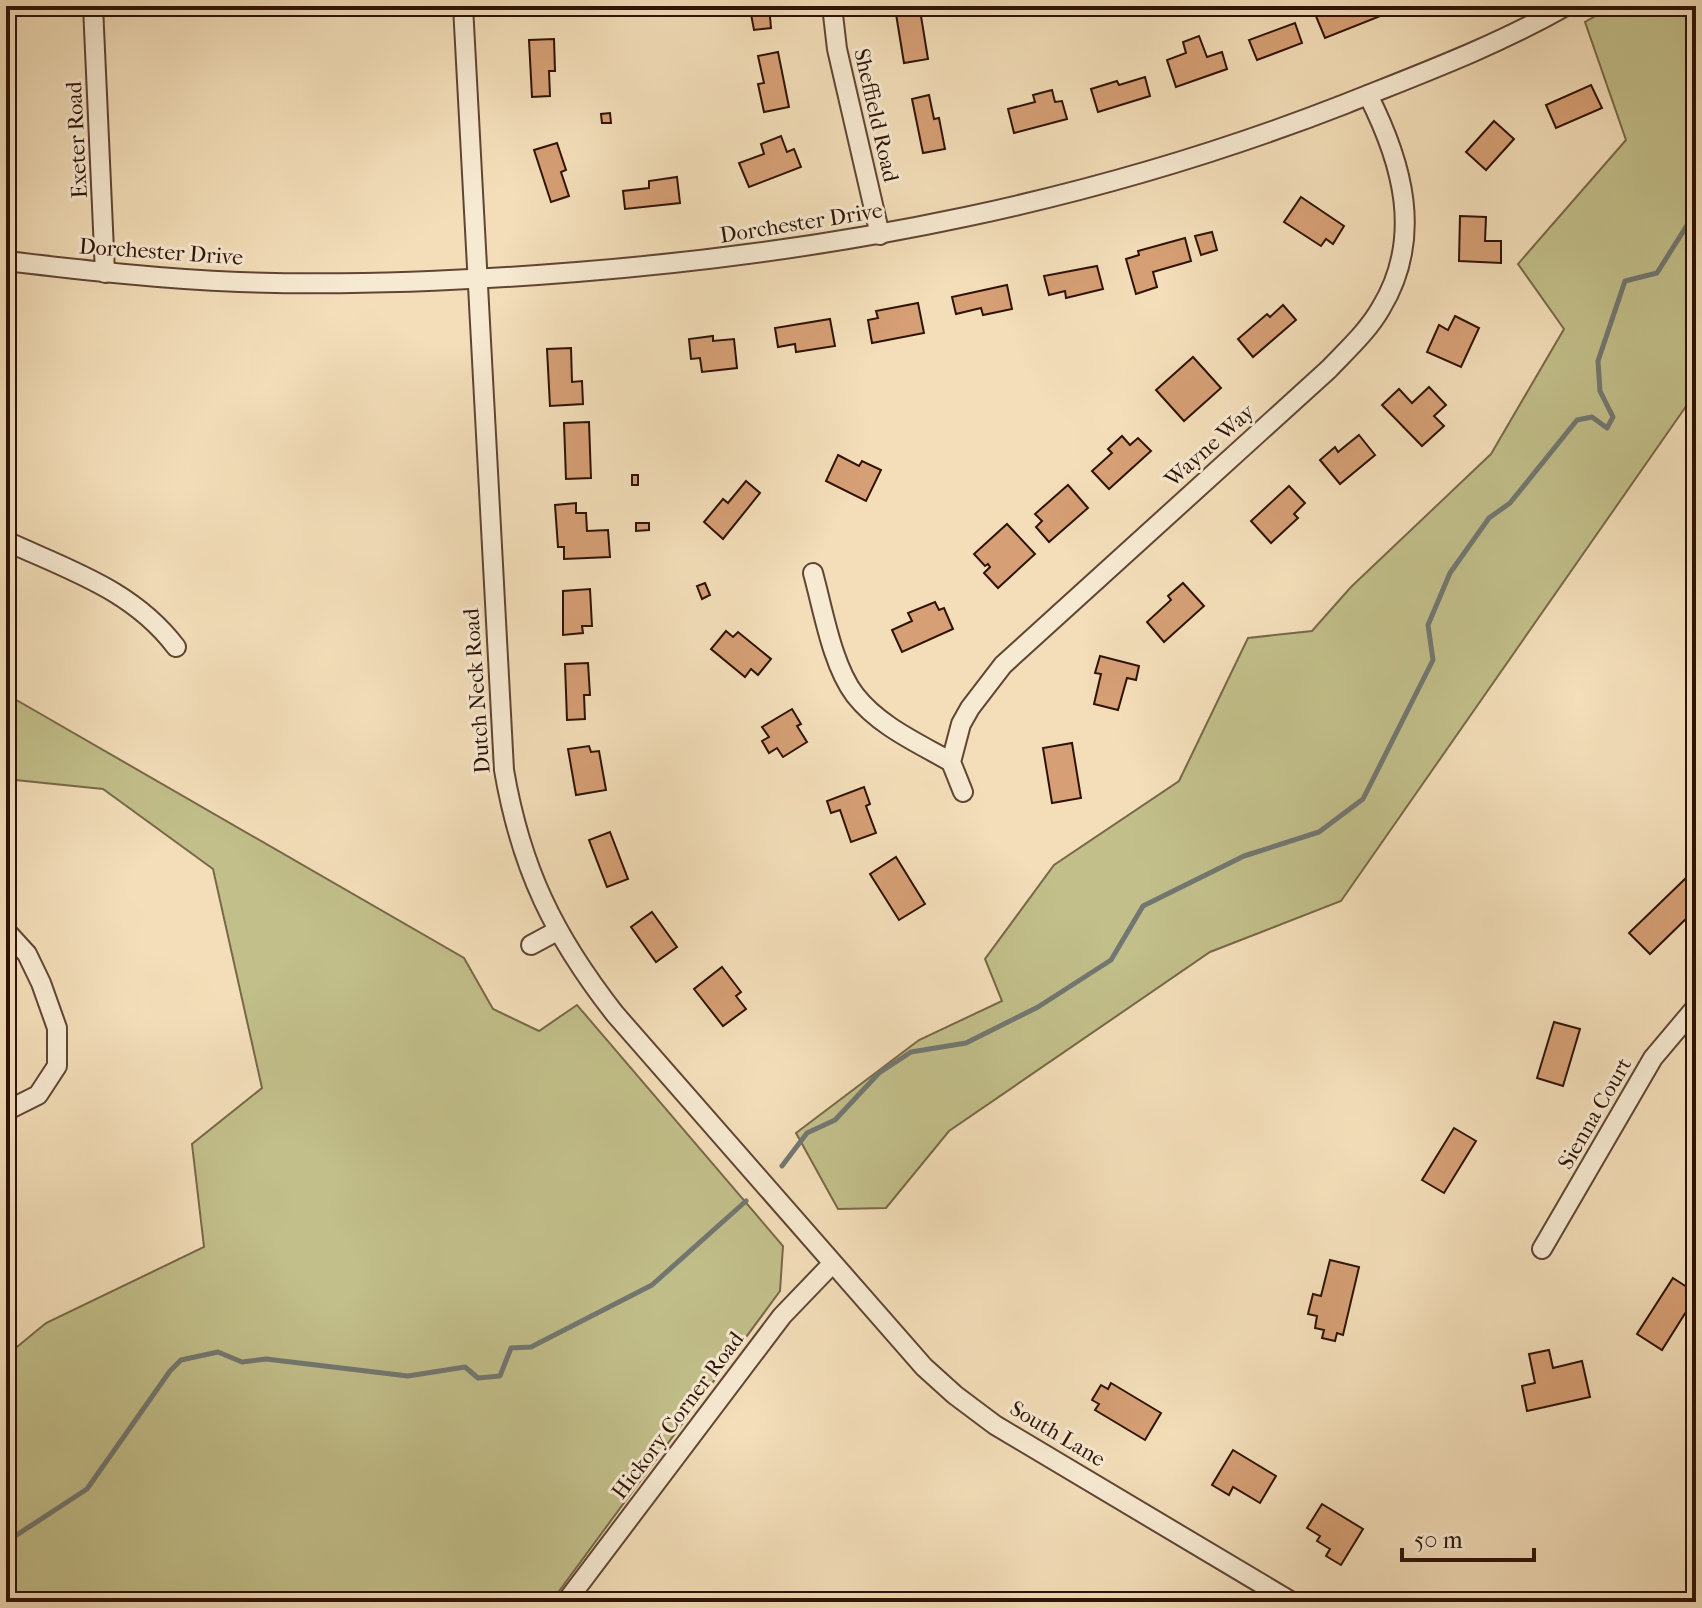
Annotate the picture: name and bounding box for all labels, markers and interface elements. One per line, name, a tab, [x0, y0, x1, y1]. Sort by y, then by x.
street label: Sheffield Road	[848, 46, 904, 185]
street label: Exeter Road	[61, 80, 93, 199]
street label: Dorchester Drive	[718, 197, 885, 249]
street label: Dorchester Drive	[78, 233, 244, 271]
street label: Wayne Way	[1159, 398, 1261, 493]
street label: Dutch Neck Road	[458, 606, 496, 774]
street label: Sienna Court	[1552, 1053, 1637, 1174]
street label: Hickory Corner Road	[606, 1326, 750, 1504]
street label: South Lane	[1005, 1395, 1110, 1473]
scale bar	[1402, 1512, 1534, 1562]
text: 50 m	[1414, 1526, 1463, 1554]

